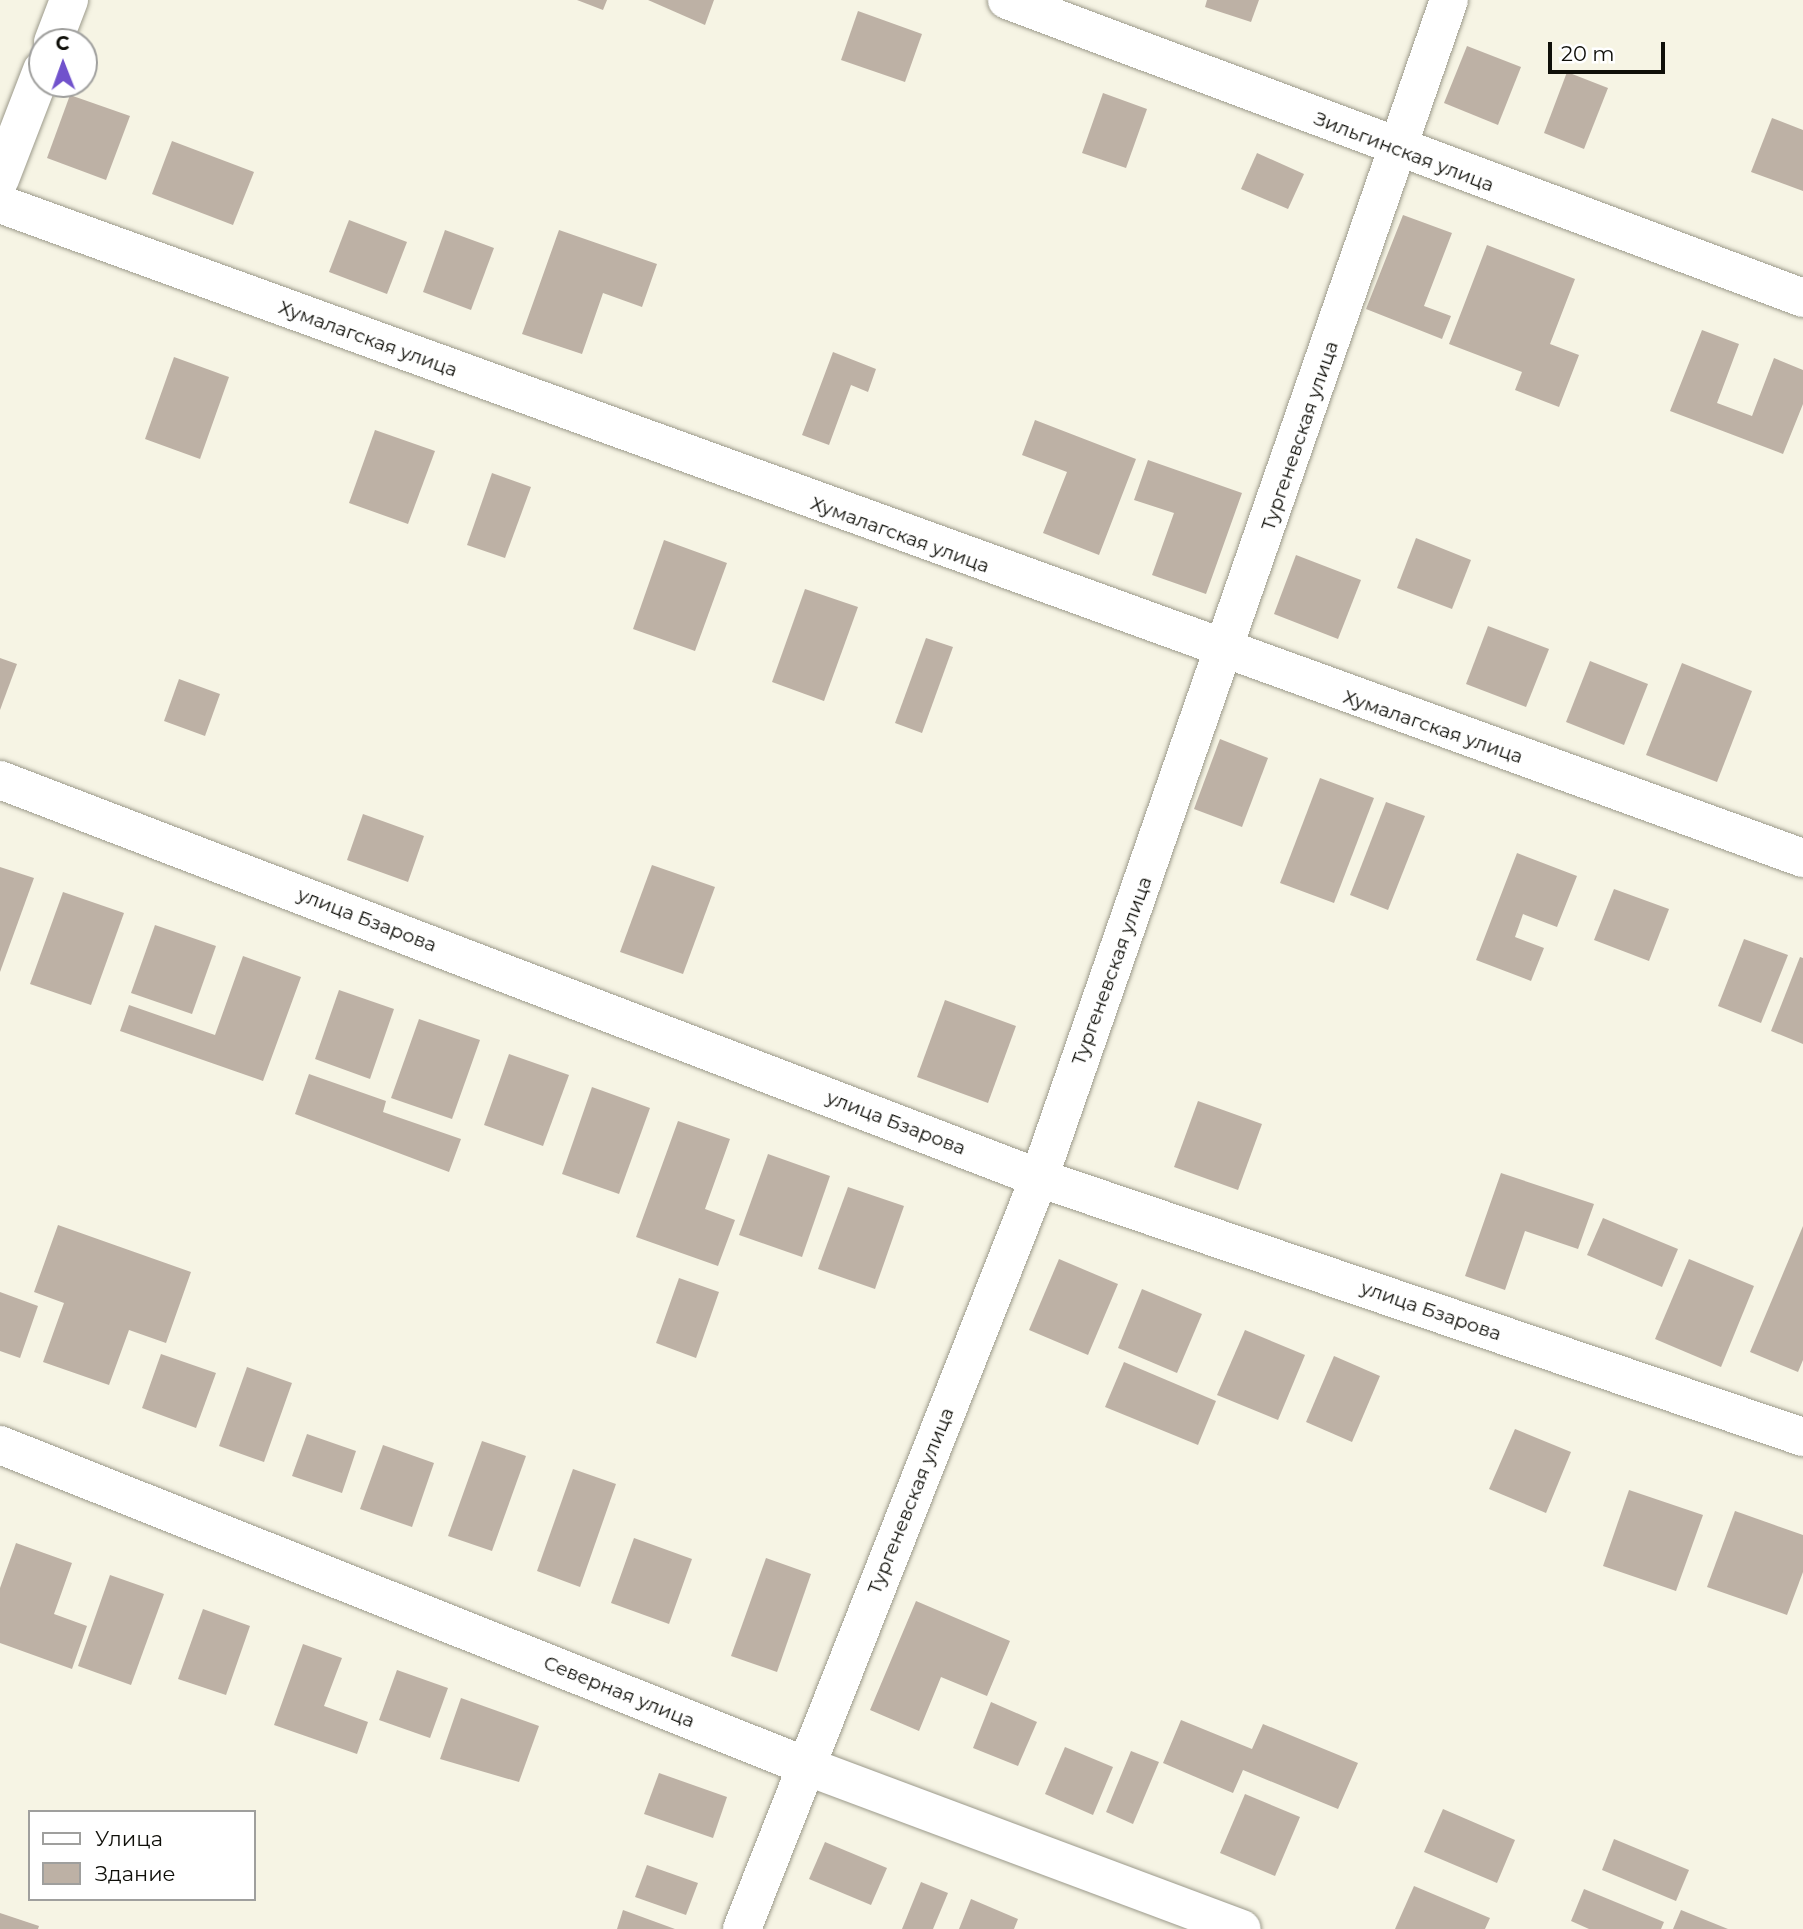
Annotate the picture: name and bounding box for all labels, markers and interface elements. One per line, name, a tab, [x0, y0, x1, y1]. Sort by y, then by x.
north arrow	[28, 28, 98, 98]
scale bar	[1551, 28, 1668, 72]
text: С	[56, 32, 70, 55]
text: 20 m	[1561, 41, 1615, 66]
street label: Зильгинская улица	[1311, 107, 1497, 197]
street label: Хумалагская улица	[275, 296, 461, 382]
street label: Тургеневская улица	[1257, 338, 1343, 534]
street label: Хумалагская улица	[807, 492, 993, 578]
street label: Хумалагская улица	[1340, 686, 1526, 768]
street label: Тургеневская улица	[1067, 874, 1157, 1068]
street label: улица Бзарова	[294, 883, 440, 957]
street label: улица Бзарова	[823, 1086, 969, 1160]
street label: улица Бзарова	[1358, 1276, 1504, 1346]
street label: Тургеневская улица	[863, 1404, 959, 1598]
street label: Северная улица	[540, 1651, 698, 1733]
legend	[28, 1810, 256, 1901]
text: Улица	[95, 1826, 163, 1851]
text: Здание	[95, 1861, 176, 1886]

